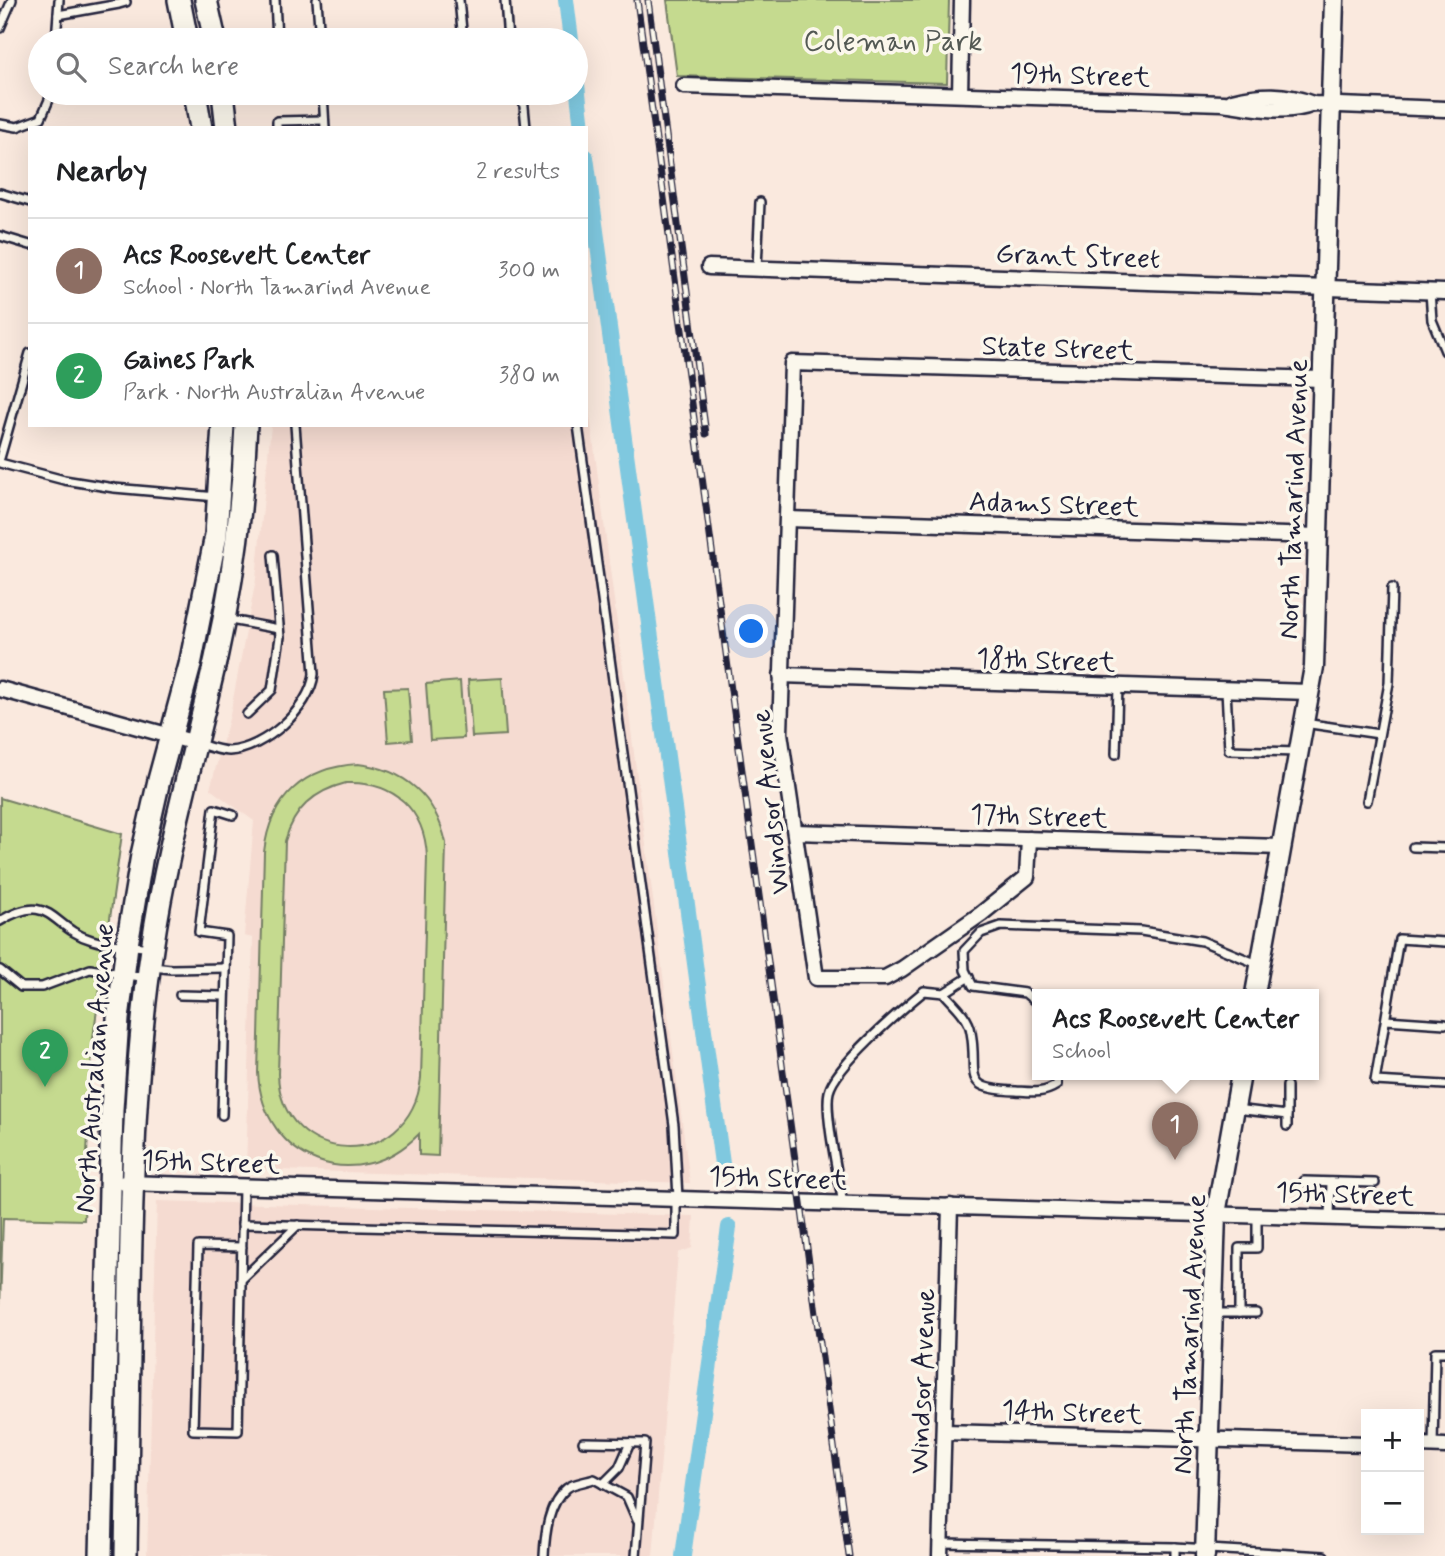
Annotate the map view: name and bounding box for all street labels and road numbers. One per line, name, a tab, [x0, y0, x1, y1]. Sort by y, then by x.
street label: 19th Street	[1009, 56, 1151, 97]
street label: Grant Street	[995, 236, 1161, 279]
street label: State Street	[981, 328, 1135, 371]
street label: North Tamarind Avenue	[1271, 358, 1318, 640]
street label: Adams Street	[968, 484, 1140, 527]
street label: 18th Street	[976, 641, 1117, 682]
street label: Windsor Avenue	[743, 707, 800, 896]
street label: 17th Street	[969, 797, 1109, 838]
street label: North Australian Avenue	[67, 922, 124, 1215]
street label: 15th Street	[141, 1143, 281, 1184]
street label: 15th Street	[708, 1159, 848, 1200]
street label: 15th Street	[1275, 1175, 1415, 1216]
street label: North Tamarind Avenue	[1165, 1193, 1216, 1475]
street label: Windsor Avenue	[902, 1288, 945, 1475]
street label: 14th Street	[1001, 1393, 1143, 1434]

